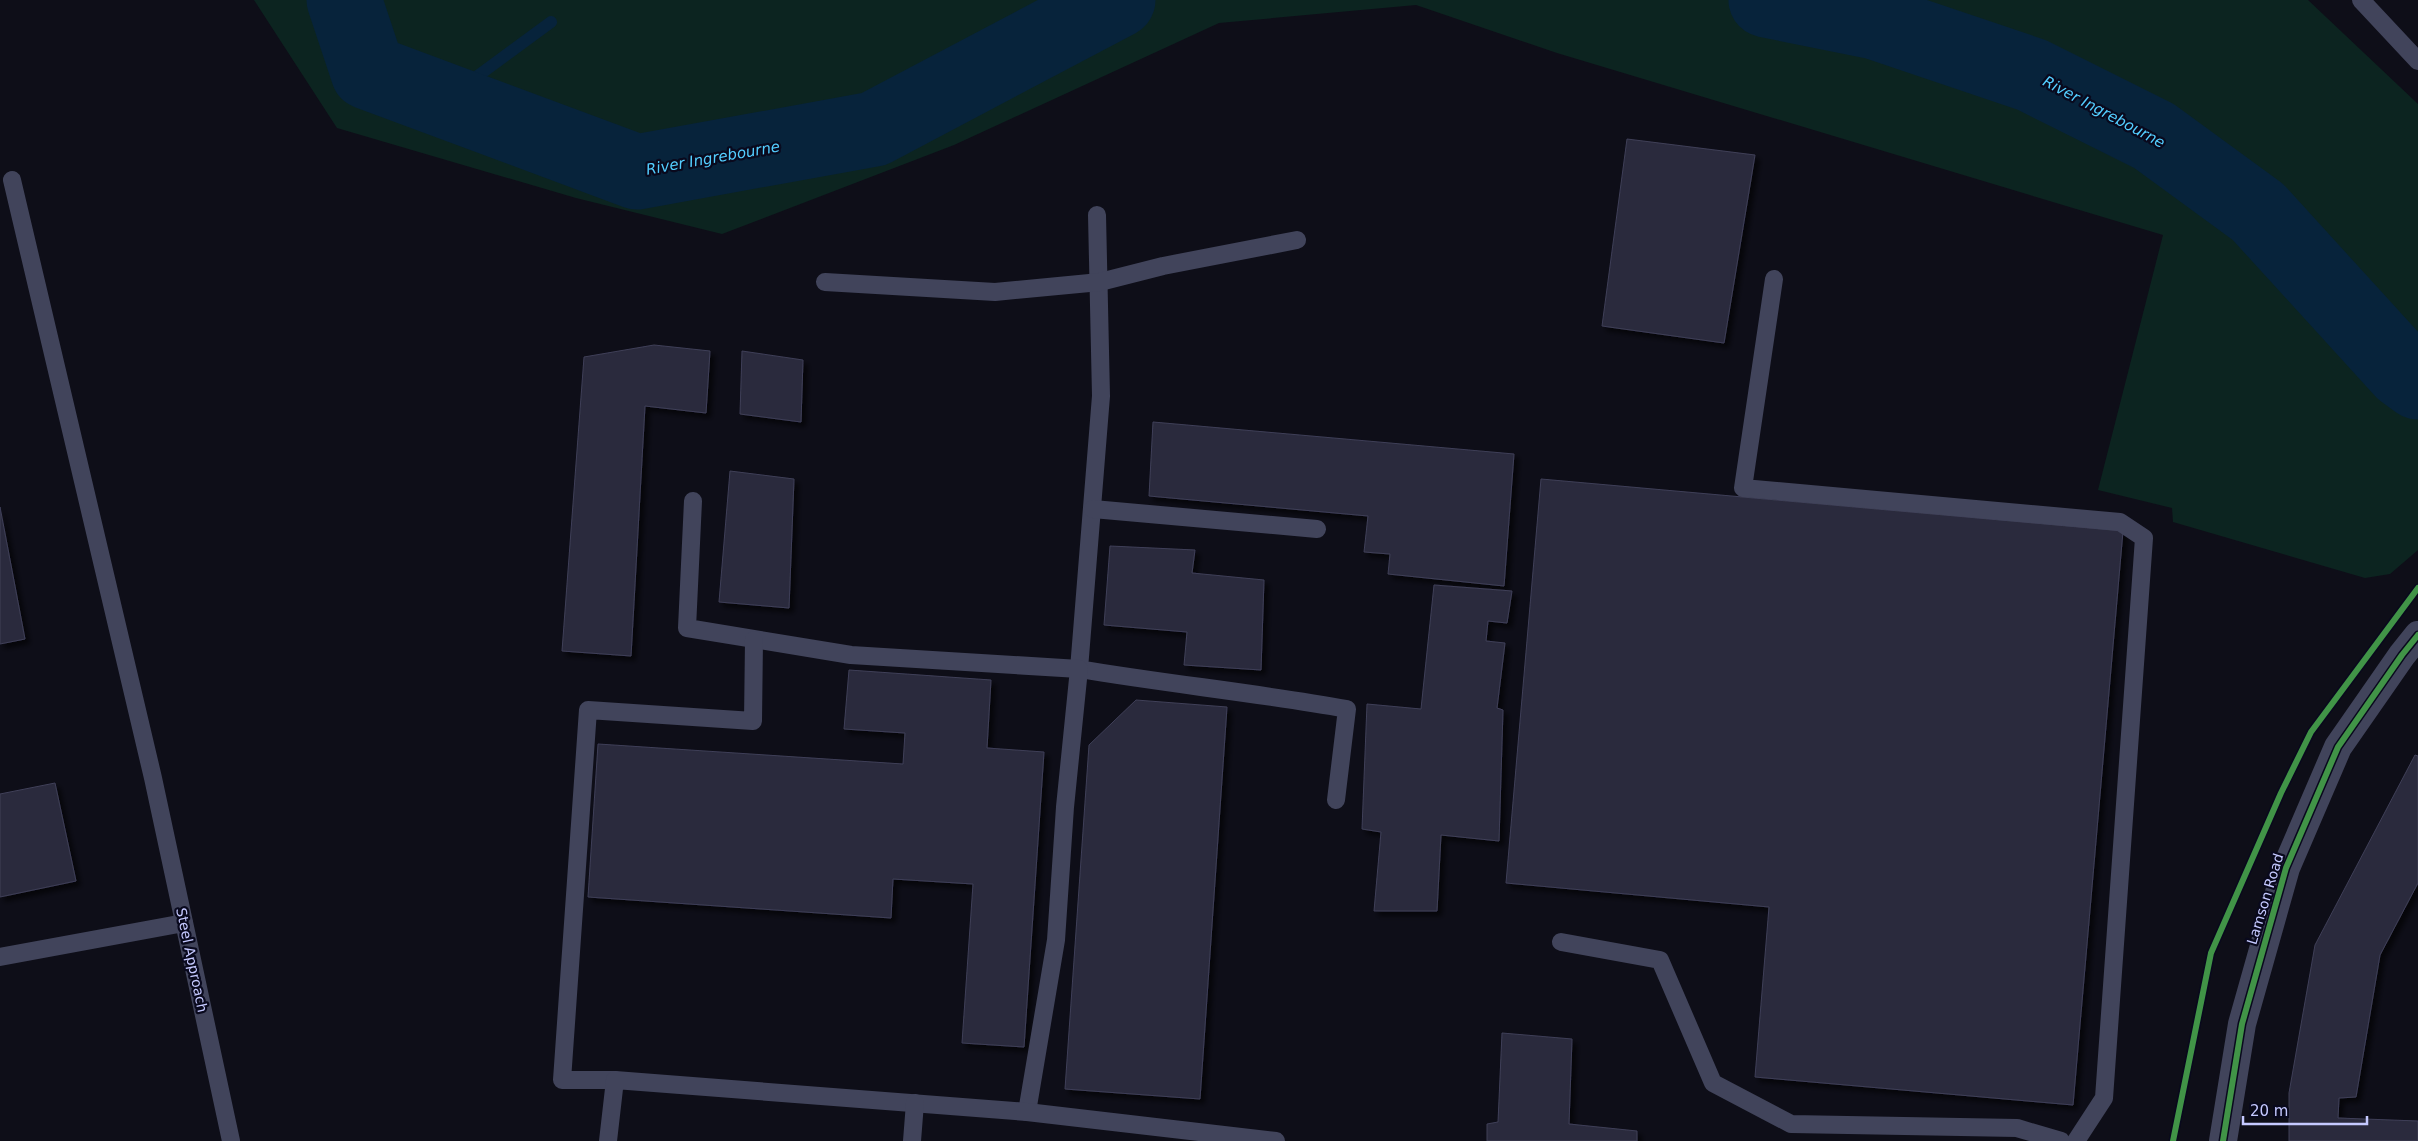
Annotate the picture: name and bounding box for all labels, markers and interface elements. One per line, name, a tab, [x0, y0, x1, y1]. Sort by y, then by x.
water label: River Ingrebourne	[2040, 72, 2168, 152]
water label: River Ingrebourne	[645, 137, 781, 179]
street label: Lamson Road	[2244, 852, 2286, 946]
street label: Steel Approach	[173, 906, 211, 1014]
scale bar	[2243, 1094, 2367, 1126]
text: 20 m	[2250, 1102, 2288, 1120]

